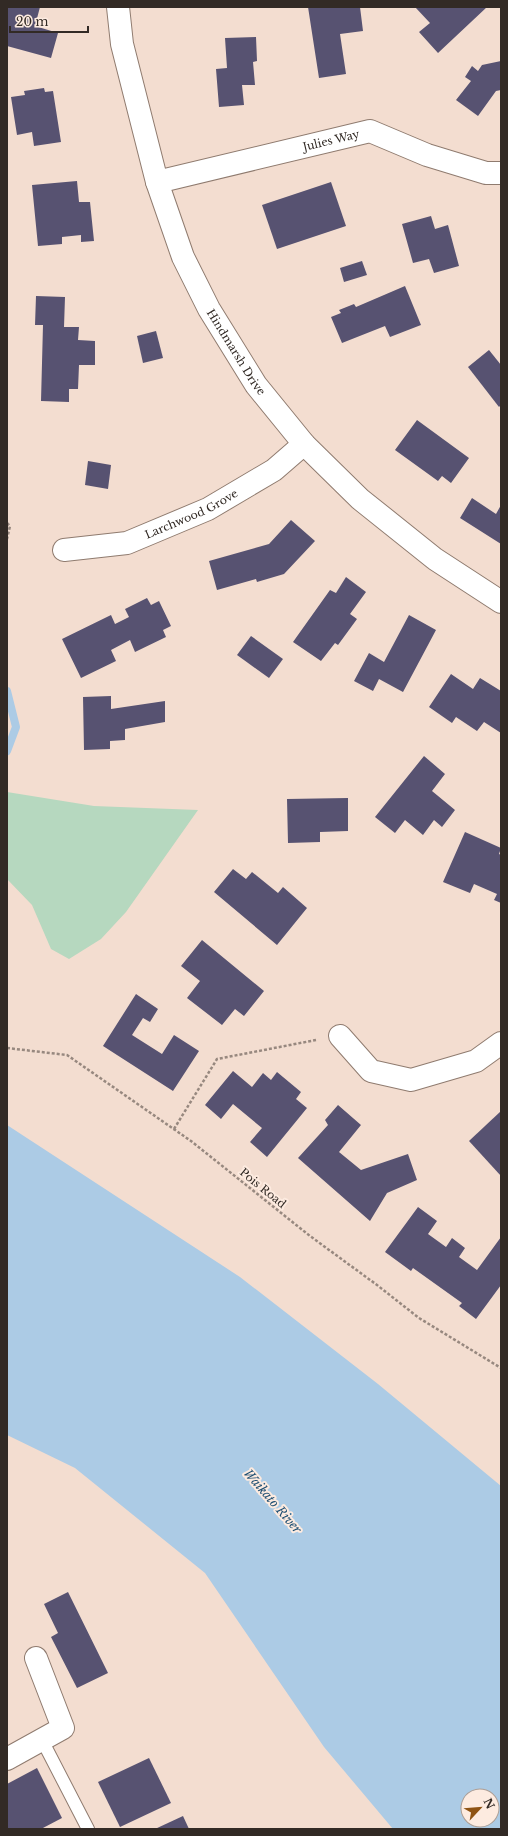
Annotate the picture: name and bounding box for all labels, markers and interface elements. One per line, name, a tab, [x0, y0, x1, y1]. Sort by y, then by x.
scale bar	[10, 8, 88, 34]
text: 20 m	[16, 14, 48, 29]
street label: Julies Way	[299, 127, 361, 154]
street label: Hindmarsh Drive	[204, 306, 269, 398]
street label: Larchwood Grove	[143, 486, 240, 542]
street label: Pois Road	[237, 1165, 289, 1211]
water label: Waikato River	[241, 1466, 305, 1536]
north arrow	[460, 1788, 500, 1828]
text: N	[480, 1796, 498, 1812]

